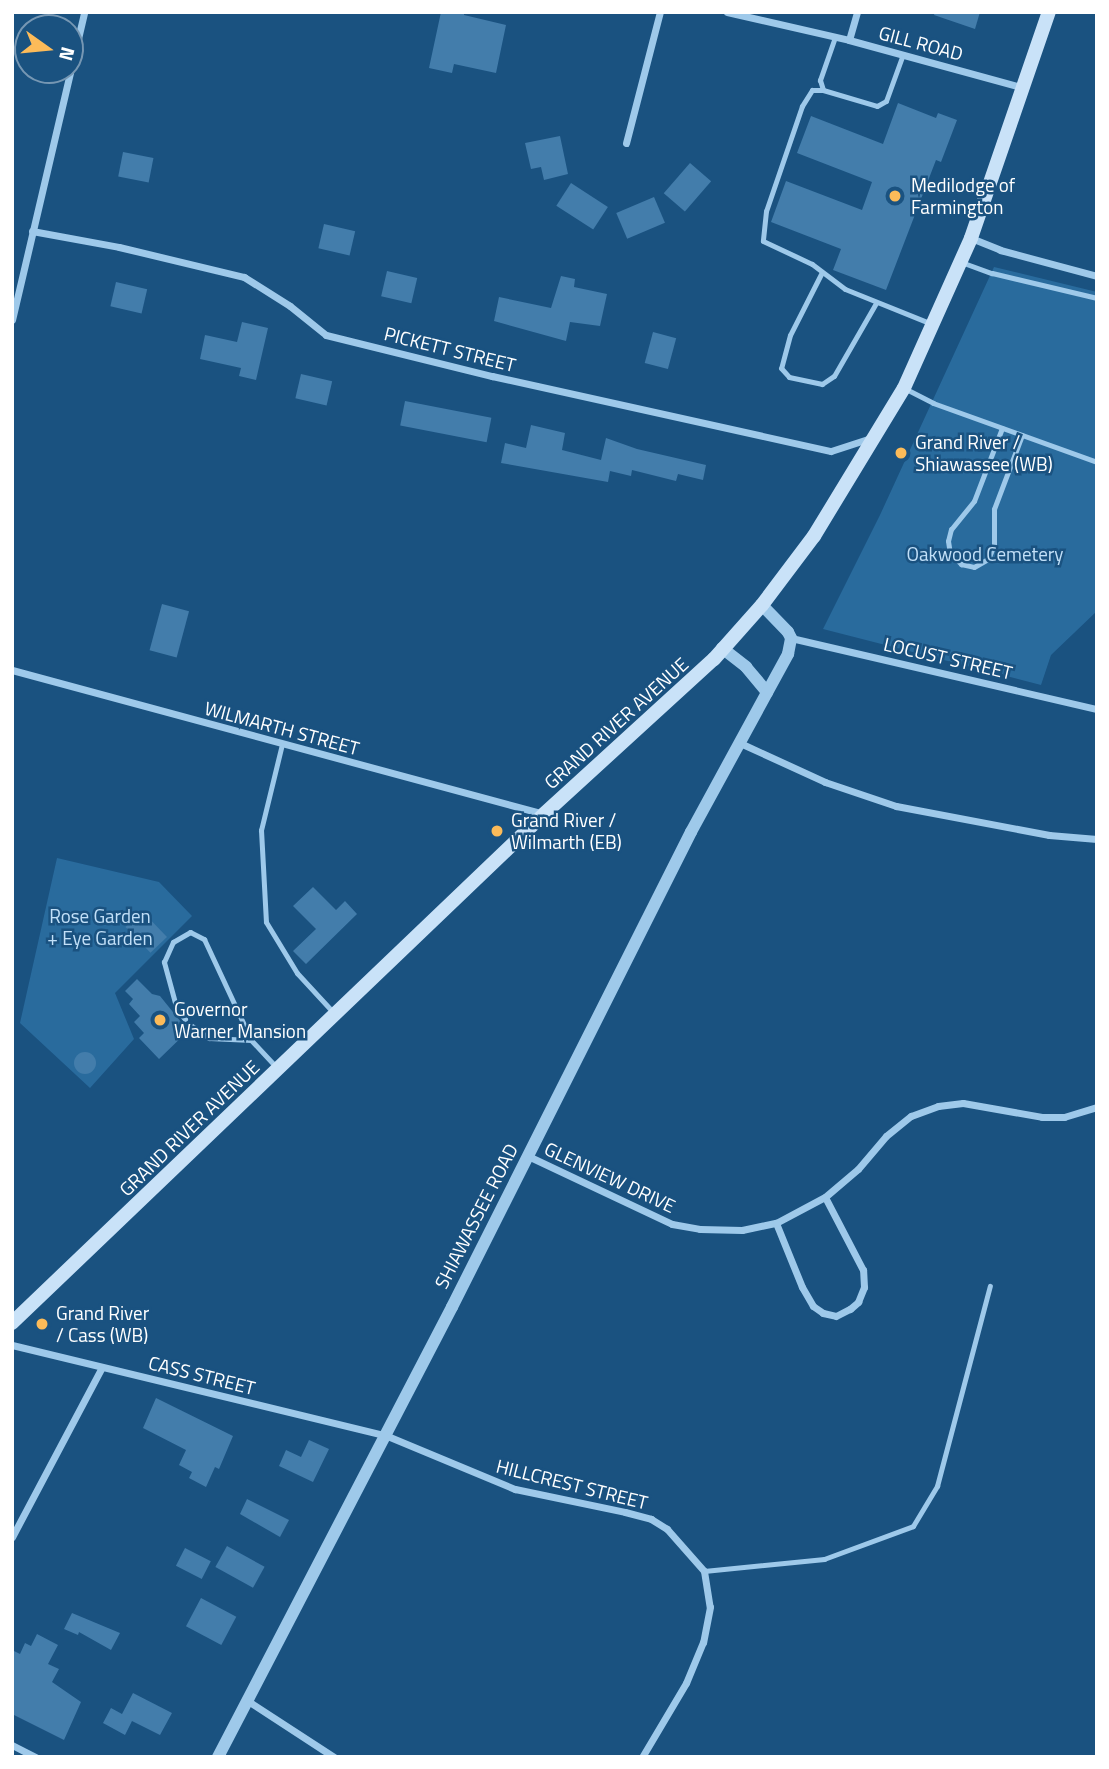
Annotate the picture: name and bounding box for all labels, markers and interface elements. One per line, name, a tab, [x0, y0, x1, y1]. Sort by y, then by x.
north arrow	[14, 14, 84, 84]
street label: GILL ROAD	[876, 21, 966, 65]
text: N	[52, 44, 84, 64]
place label: Medilodge of Farmington	[911, 174, 1015, 218]
marker: Medilodge of Farmington	[885, 186, 905, 206]
street label: PICKETT STREET	[382, 322, 518, 376]
place label: Grand River / Shiawassee (WB)	[915, 431, 1053, 475]
marker: Grand River / Shiawassee (WB)	[893, 445, 909, 461]
park label: Oakwood Cemetery	[906, 543, 1064, 565]
street label: LOCUST STREET	[881, 632, 1015, 684]
street label: GRAND RIVER AVENUE	[539, 652, 693, 794]
street label: WILMARTH STREET	[202, 696, 362, 760]
place label: Grand River / Wilmarth (EB)	[511, 809, 622, 853]
marker: Grand River / Wilmarth (EB)	[489, 823, 505, 839]
park label: Rose Garden + Eye Garden	[47, 905, 153, 949]
place label: Governor Warner Mansion	[174, 998, 306, 1042]
marker: Governor Warner Mansion	[152, 1012, 168, 1028]
street label: GRAND RIVER AVENUE	[114, 1055, 264, 1201]
street label: GLENVIEW DRIVE	[541, 1137, 679, 1217]
street label: SHIAWASSEE ROAD	[430, 1140, 522, 1292]
place label: Grand River / Cass (WB)	[56, 1302, 149, 1346]
marker: Grand River / Cass (WB)	[34, 1316, 50, 1332]
street label: CASS STREET	[146, 1351, 258, 1399]
street label: HILLCREST STREET	[494, 1454, 650, 1514]

